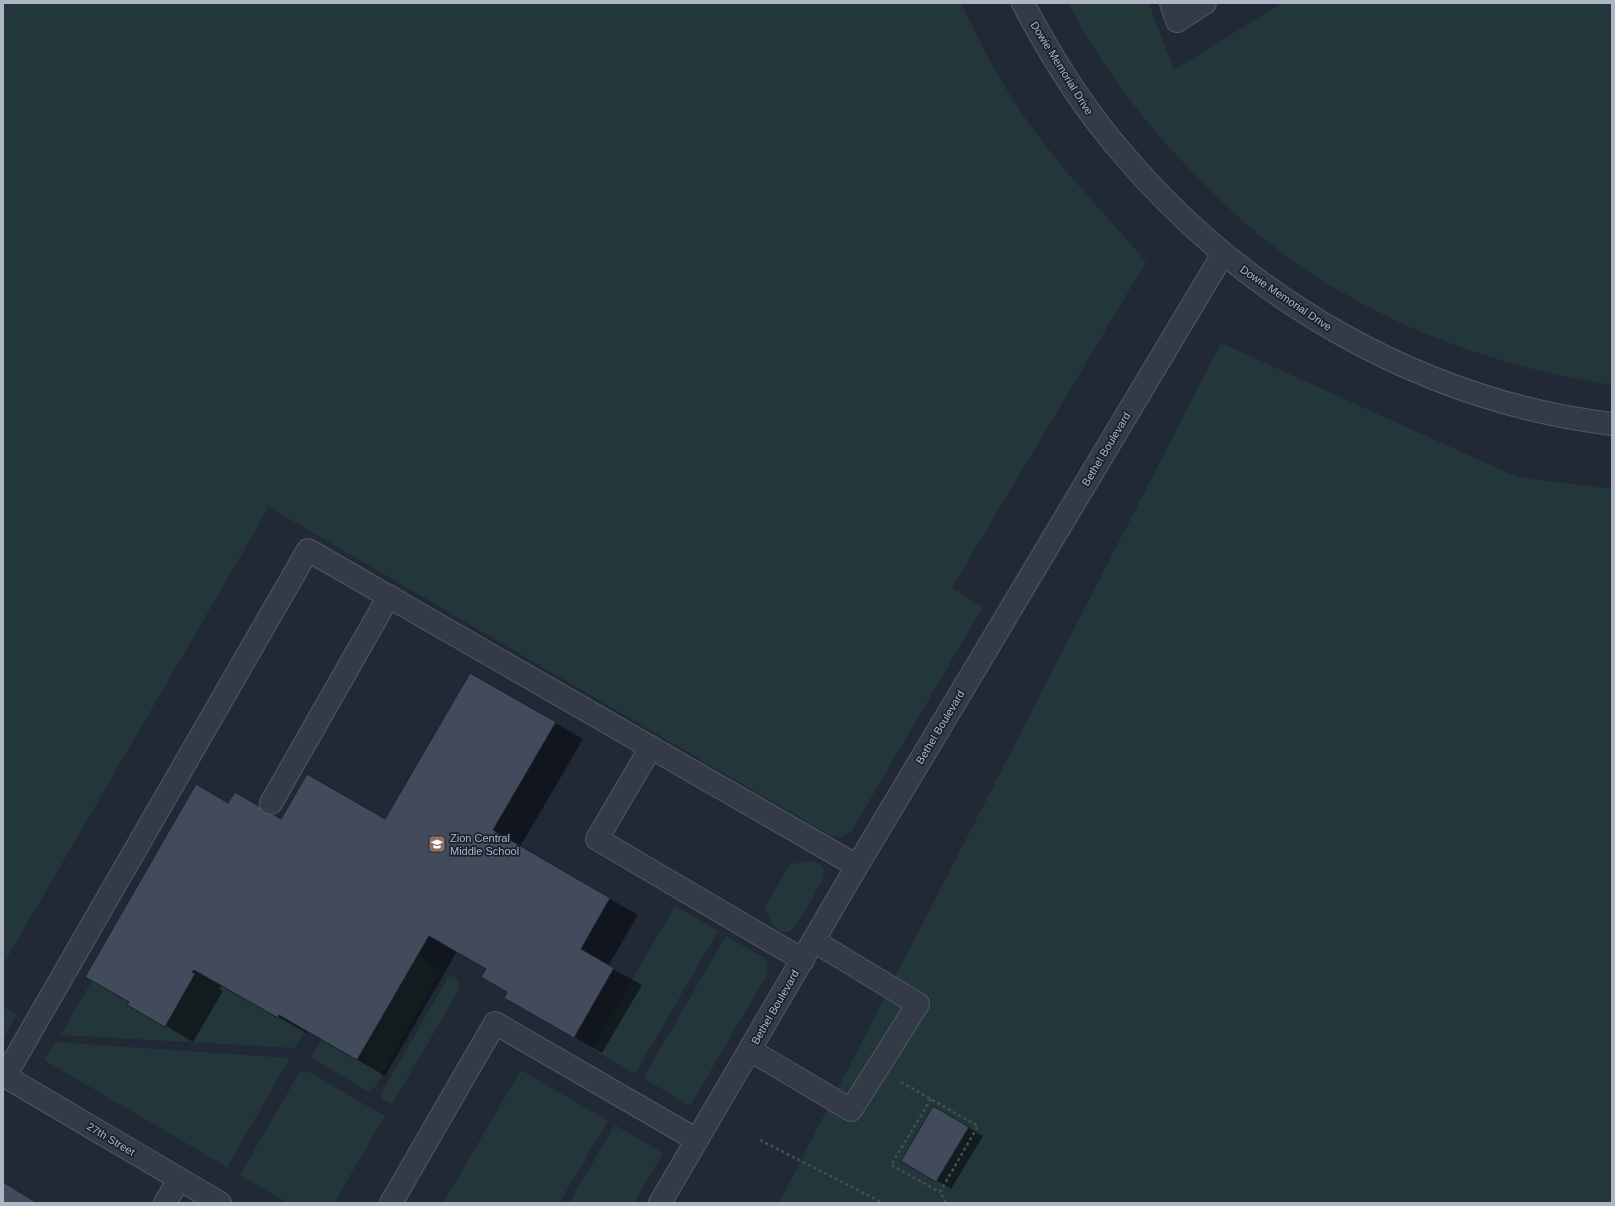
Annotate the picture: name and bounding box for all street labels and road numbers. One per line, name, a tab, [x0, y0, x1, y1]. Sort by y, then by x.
street label: Dowie Memorial Drive	[1028, 19, 1096, 117]
street label: Dowie Memorial Drive	[1238, 263, 1334, 333]
street label: Bethel Boulevard	[1079, 410, 1133, 488]
street label: Bethel Boulevard	[913, 688, 967, 766]
street label: Bethel Boulevard	[749, 968, 801, 1046]
street label: 27th Street	[85, 1120, 137, 1158]

